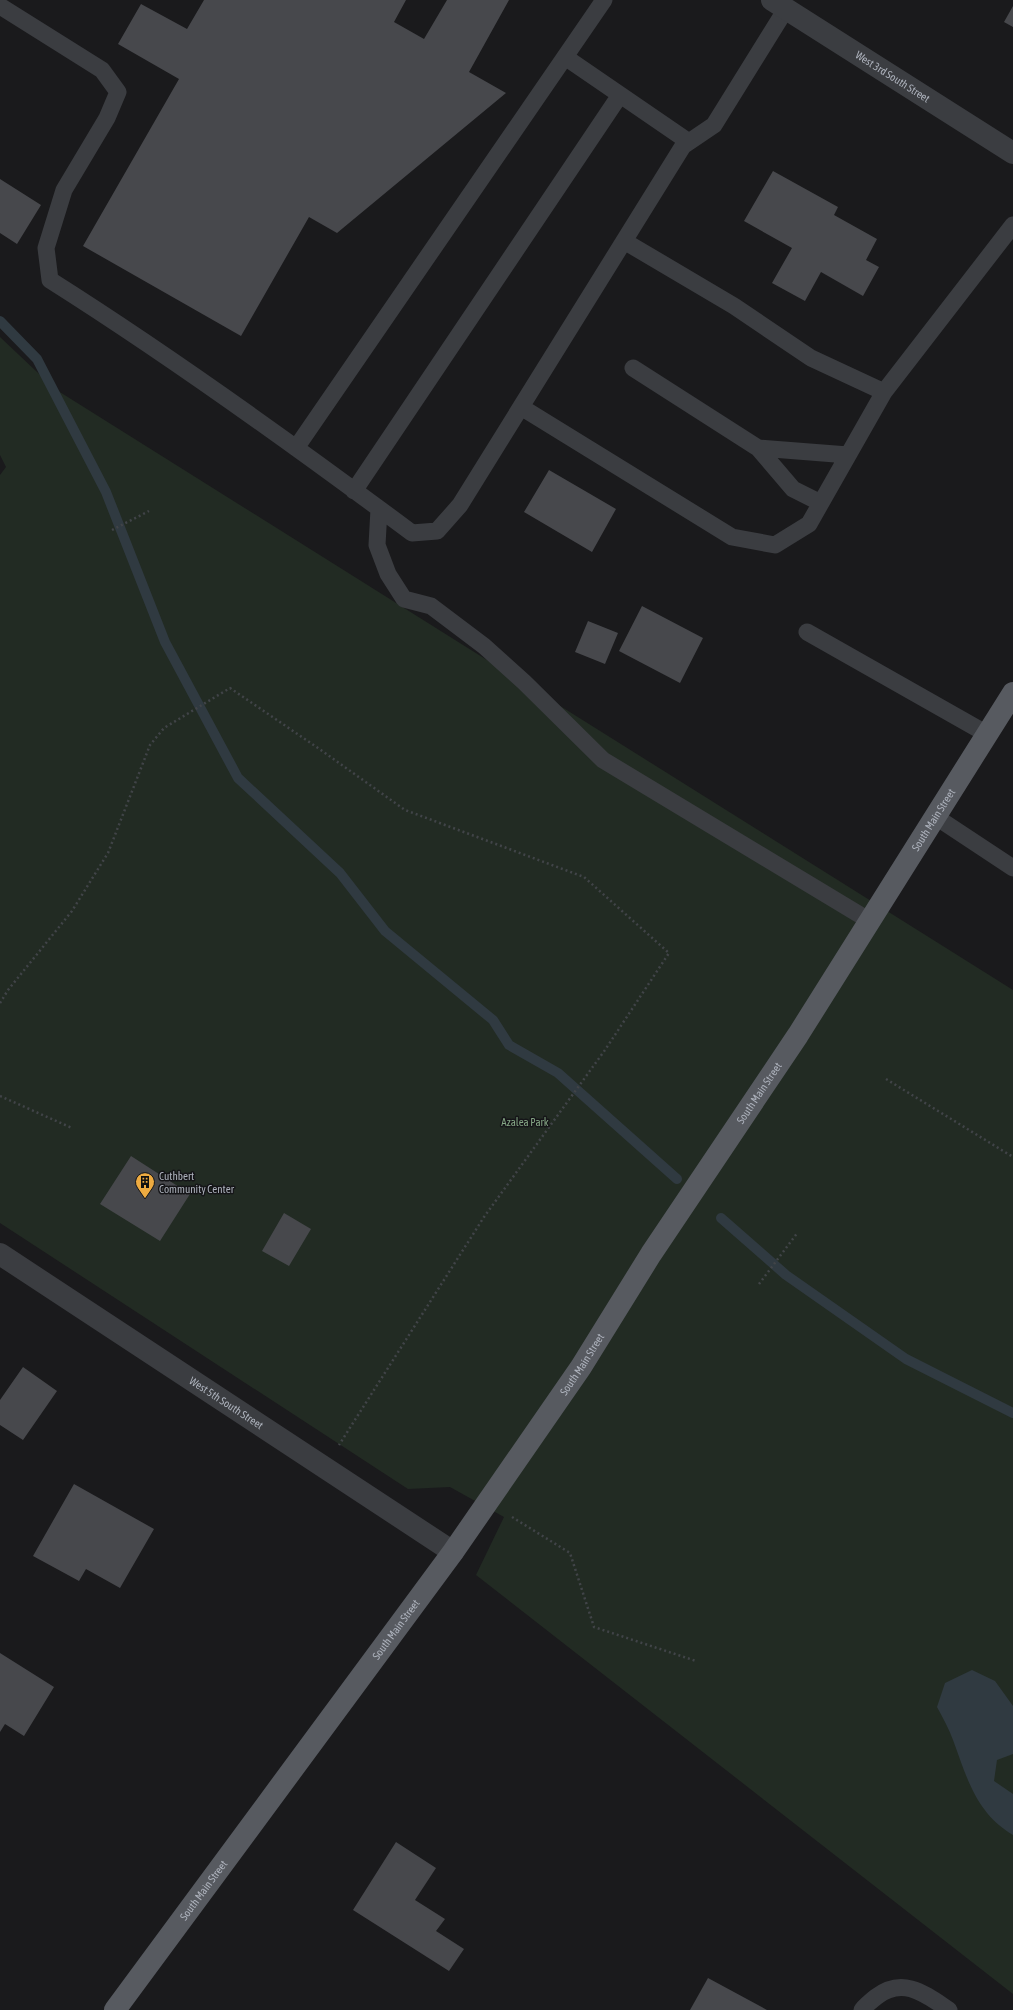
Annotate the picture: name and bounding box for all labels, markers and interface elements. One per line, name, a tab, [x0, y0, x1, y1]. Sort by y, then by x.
street label: West 3rd South Street	[853, 49, 932, 105]
street label: South Main Street	[909, 787, 957, 853]
street label: South Main Street	[734, 1060, 784, 1126]
park label: Azalea Park	[501, 1116, 549, 1128]
place label: Cuthbert Community Center	[159, 1170, 235, 1195]
building icon: Cuthbert Community Center	[134, 1171, 156, 1199]
street label: South Main Street	[557, 1331, 606, 1397]
street label: West 5th South Street	[187, 1374, 266, 1432]
street label: South Main Street	[370, 1597, 422, 1662]
street label: South Main Street	[178, 1858, 229, 1922]

